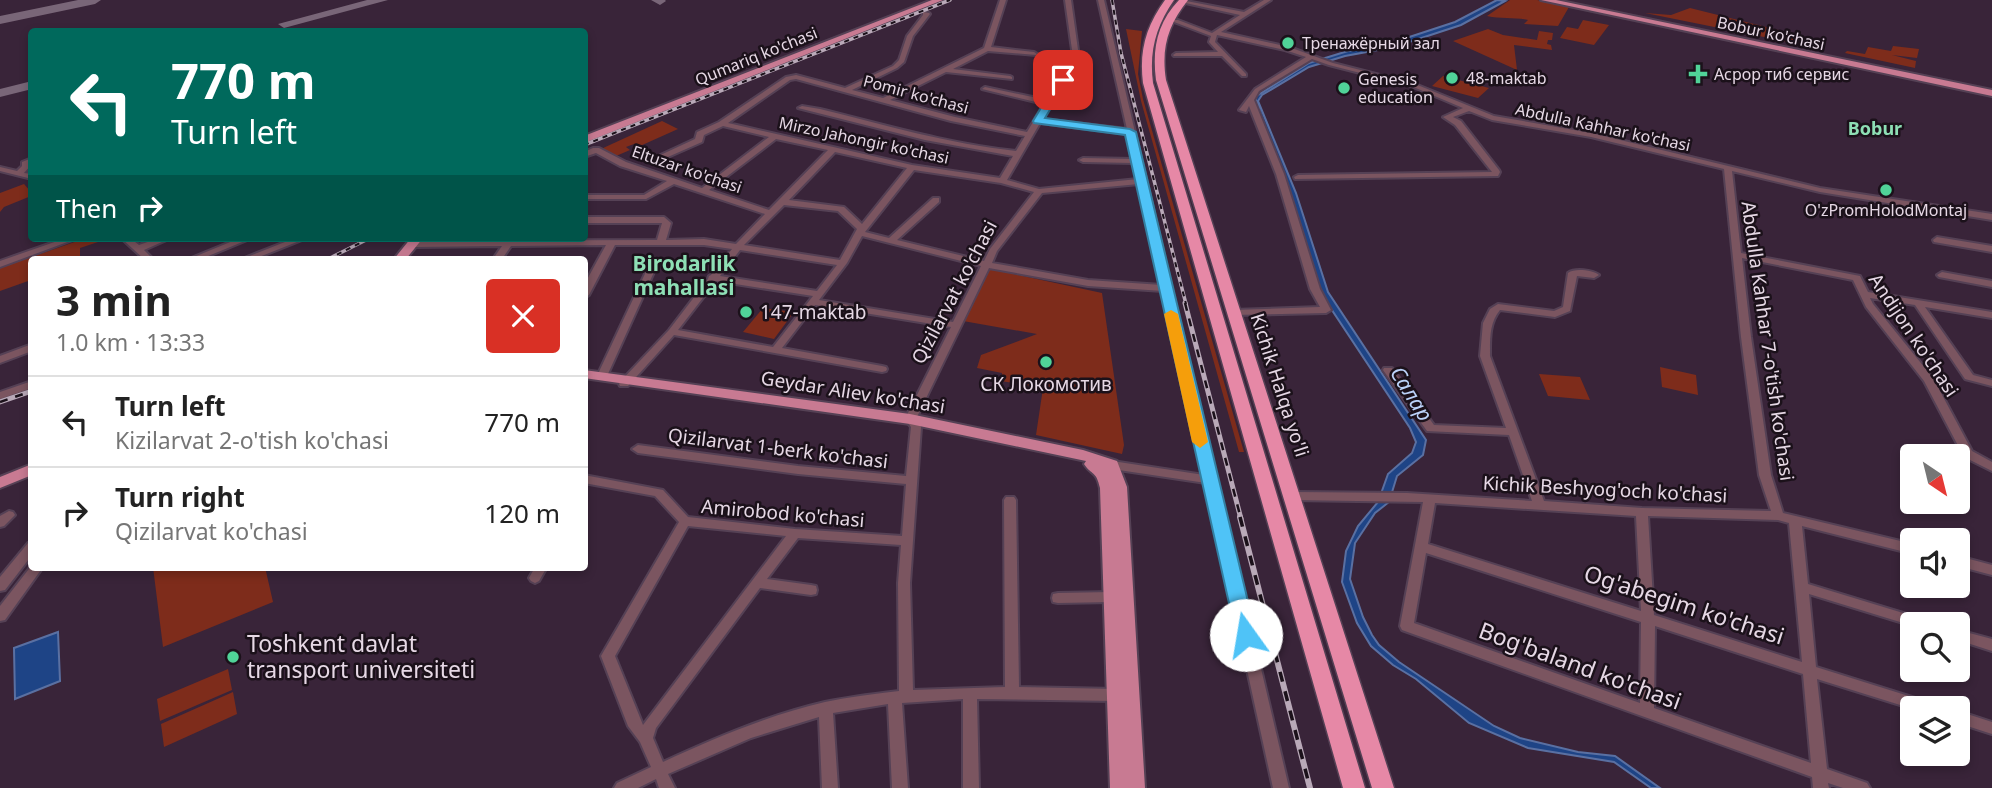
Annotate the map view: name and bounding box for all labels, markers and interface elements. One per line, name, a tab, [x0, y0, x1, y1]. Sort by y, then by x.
street label: Bobur ko'chasi	[1715, 11, 1827, 55]
street label: Qumariq ko'chasi	[692, 21, 820, 91]
place label: Тренажёрный зал	[1302, 32, 1440, 54]
marker: Тренажёрный зал	[1280, 35, 1296, 51]
text: 770 m	[171, 47, 316, 113]
pin	[1033, 50, 1093, 110]
icon: left	[56, 56, 147, 147]
icon: arrive	[1044, 61, 1082, 99]
place label: Асрор тиб сервис	[1714, 63, 1849, 85]
marker: Асрор тиб сервис	[1688, 64, 1708, 84]
place label: 48-maktab	[1466, 67, 1547, 89]
place label: Genesis education	[1358, 68, 1433, 108]
street label: Pomir ko'chasi	[861, 69, 971, 119]
marker: 48-maktab	[1444, 70, 1460, 86]
marker: Genesis education	[1336, 80, 1352, 96]
street label: Abdulla Kahhar ko'chasi	[1513, 98, 1693, 156]
text: Turn left	[171, 110, 297, 153]
street label: Mirzo Jahongir ko'chasi	[777, 111, 951, 169]
district label: Bobur	[1848, 116, 1902, 140]
street label: Eltuzar ko'chasi	[629, 140, 745, 198]
marker: O'zPromHolodMontaj	[1878, 182, 1894, 198]
icon: right	[131, 189, 169, 227]
text: Then	[56, 190, 117, 226]
street label: Abdulla Kahhar 7-o'tish ko'chasi	[1735, 199, 1801, 483]
place label: O'zPromHolodMontaj	[1805, 199, 1967, 221]
street label: Qizilarvat ko'chasi	[905, 216, 1003, 368]
district label: Birodarlik mahallasi	[632, 249, 737, 301]
street label: Andijon ko'chasi	[1863, 268, 1965, 402]
text: 3 min	[56, 271, 172, 328]
button: close	[486, 279, 560, 353]
place label: 147-maktab	[760, 299, 867, 325]
marker: 147-maktab	[738, 304, 754, 320]
street label: Kichik Halqa yo'li	[1245, 310, 1315, 460]
text: 1.0 km · 13:33	[56, 326, 205, 358]
marker: СК Локомотив	[1038, 354, 1054, 370]
water label: Салар	[1384, 361, 1440, 426]
street label: Geydar Aliev ko'chasi	[759, 365, 947, 419]
place label: СК Локомотив	[980, 371, 1112, 397]
text: Turn left	[115, 388, 226, 424]
icon: left	[56, 403, 94, 441]
text: 770 m	[484, 404, 560, 440]
street label: Qizilarvat 1-berk ko'chasi	[666, 422, 890, 474]
text: Kizilarvat 2-o'tish ko'chasi	[115, 424, 389, 456]
north arrow	[1900, 444, 1970, 514]
map controls	[1900, 444, 1970, 766]
street label: Kichik Beshyog'och ko'chasi	[1482, 470, 1728, 508]
text: Turn right	[115, 479, 245, 515]
street label: Amirobod ko'chasi	[700, 493, 866, 533]
icon: right	[56, 494, 94, 532]
text: 120 m	[484, 495, 560, 531]
text: Qizilarvat ko'chasi	[115, 515, 308, 547]
button: sound	[1900, 528, 1970, 598]
street label: Og'abegim ko'chasi	[1580, 557, 1789, 652]
position arrow	[1209, 598, 1283, 672]
button: search	[1900, 612, 1970, 682]
street label: Bog'baland ko'chasi	[1475, 614, 1686, 717]
place label: Toshkent davlat transport universiteti	[247, 627, 475, 685]
marker: Toshkent davlat transport universiteti	[225, 649, 241, 665]
button: layers	[1900, 696, 1970, 766]

